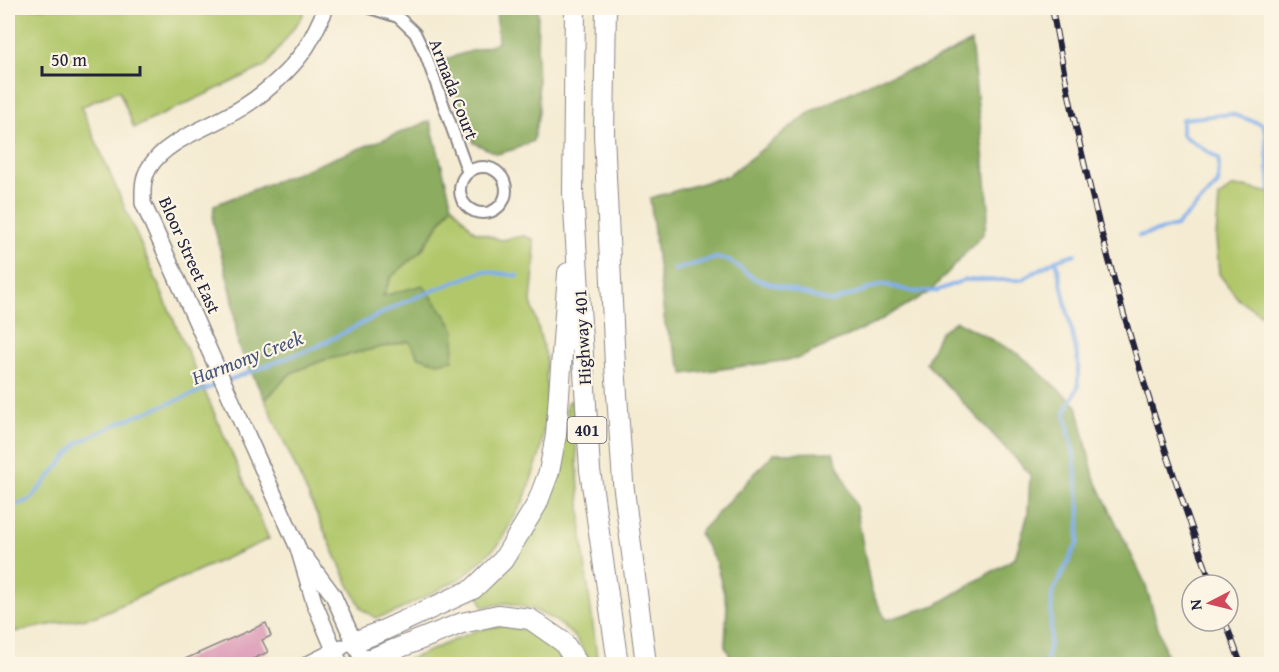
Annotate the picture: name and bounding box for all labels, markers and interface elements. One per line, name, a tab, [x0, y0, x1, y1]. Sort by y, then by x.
street label: Armada Court	[422, 35, 486, 144]
scale bar	[42, 39, 140, 77]
text: 50 m	[51, 46, 87, 73]
street label: Bloor Street East	[152, 192, 228, 318]
street label: Highway 401	[566, 288, 598, 386]
water label: Harmony Creek	[186, 322, 308, 392]
road number: 401	[568, 417, 606, 443]
north arrow	[1180, 573, 1240, 633]
text: N	[1183, 598, 1208, 612]

